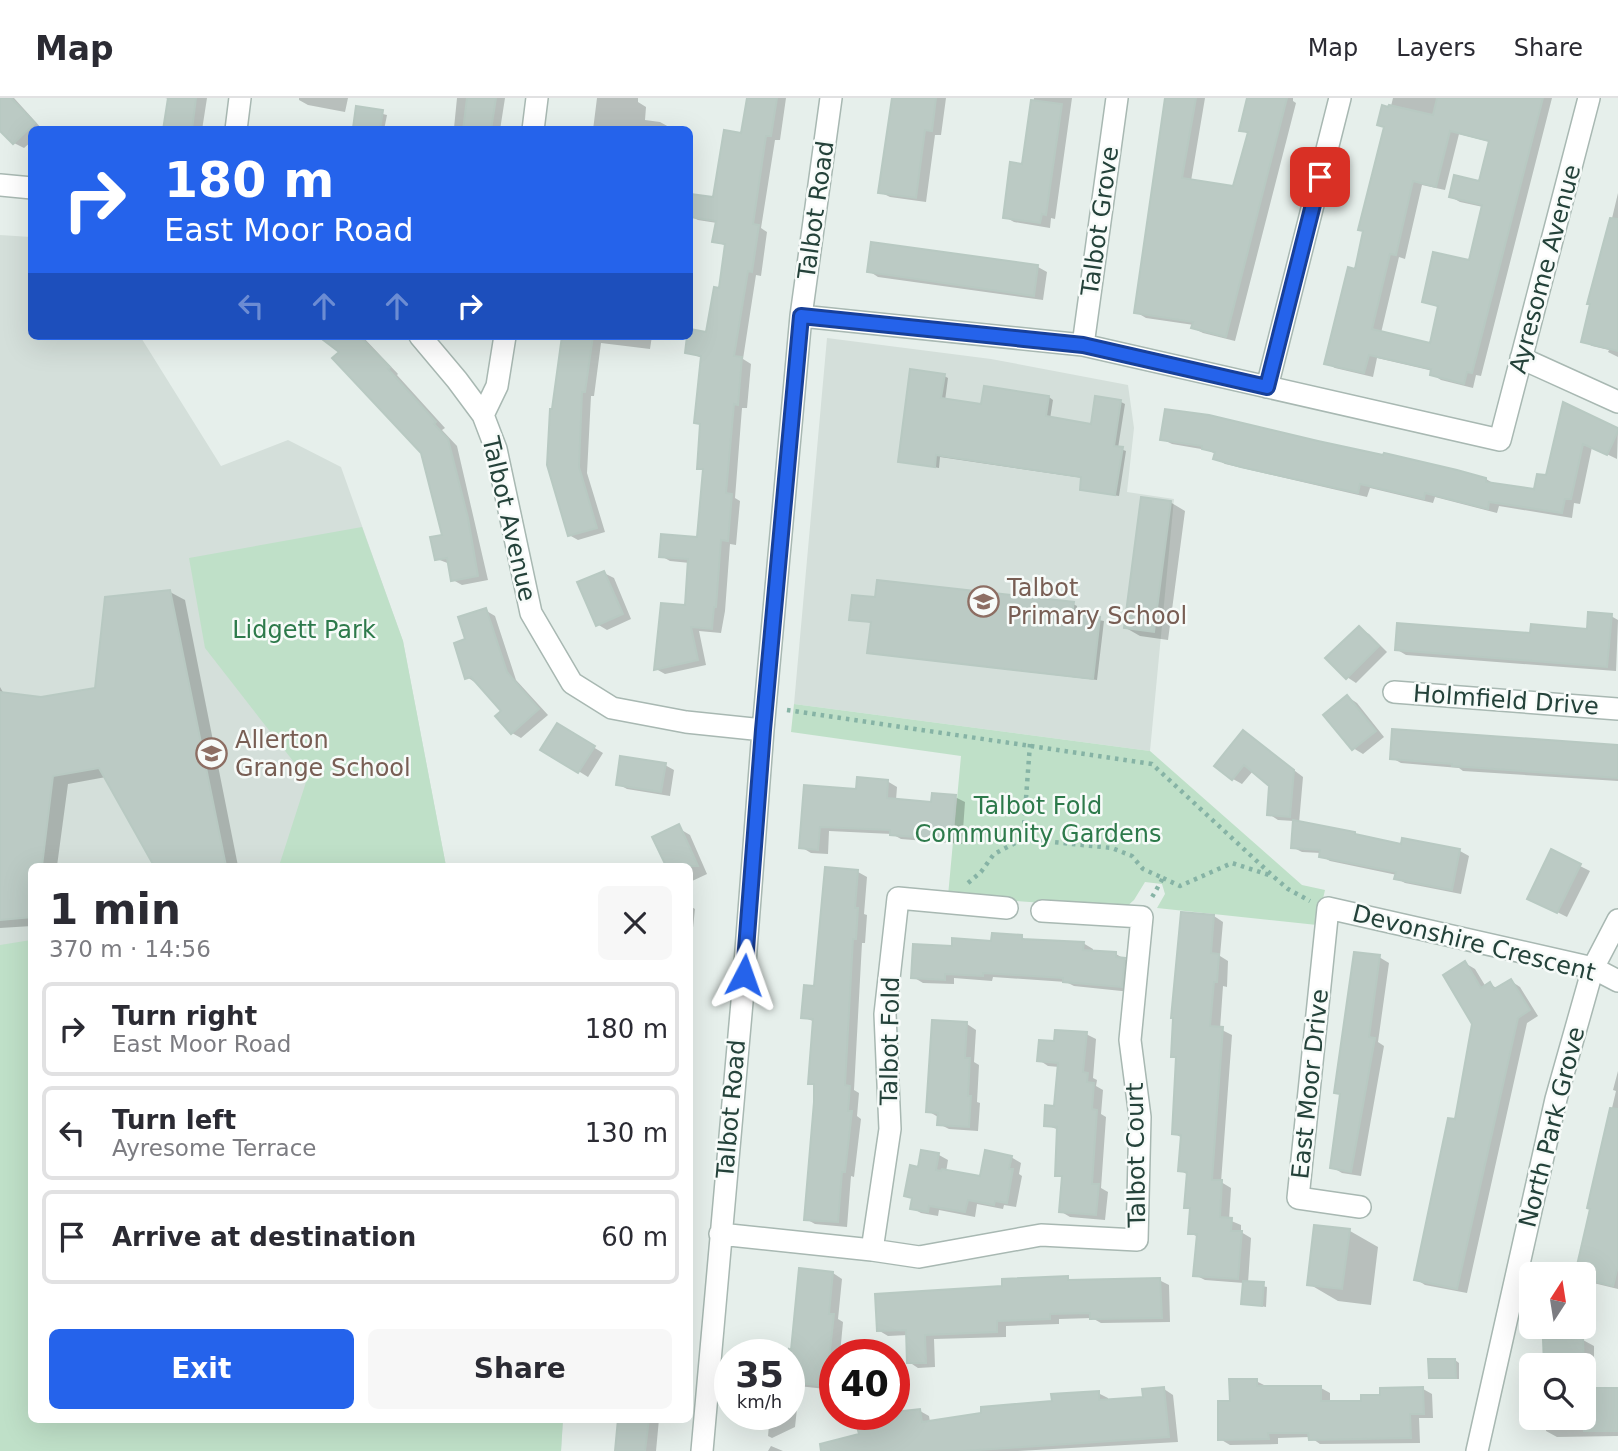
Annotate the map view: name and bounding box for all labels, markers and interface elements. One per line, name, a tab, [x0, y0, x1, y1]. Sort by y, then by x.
text: Map	[35, 29, 114, 68]
text: Map	[1308, 34, 1358, 62]
text: Layers	[1396, 34, 1476, 62]
text: Share	[1514, 34, 1583, 62]
street label: Talbot Road	[792, 139, 840, 282]
street label: Talbot Grove	[1076, 144, 1124, 299]
pin	[1290, 147, 1350, 207]
text: 180 m	[164, 152, 334, 209]
icon: right	[49, 154, 140, 245]
icon: arrive	[1301, 158, 1339, 196]
street label: Ayresome Avenue	[1504, 161, 1586, 377]
text: East Moor Road	[164, 211, 414, 249]
icon: left	[232, 287, 270, 325]
icon: ahead	[305, 287, 343, 325]
icon: ahead	[378, 287, 416, 325]
icon: right	[451, 287, 489, 325]
street label: Talbot Avenue	[476, 433, 542, 604]
place label: Talbot Primary School	[1006, 574, 1187, 630]
school or university icon: Talbot Primary School	[967, 585, 1001, 619]
park label: Lidgett Park	[232, 616, 376, 644]
street label: Holmfield Drive	[1412, 680, 1600, 720]
place label: Allerton Grange School	[235, 726, 411, 782]
school or university icon: Allerton Grange School	[195, 737, 229, 771]
park label: Talbot Fold Community Gardens	[915, 792, 1162, 848]
text: 1 min	[49, 885, 181, 934]
button: close	[598, 886, 672, 960]
street label: Devonshire Crescent	[1350, 899, 1598, 987]
text: 370 m · 14:56	[49, 936, 211, 962]
position arrow	[707, 938, 781, 1012]
street label: Talbot Fold	[875, 976, 905, 1107]
street label: East Moor Drive	[1286, 988, 1334, 1180]
text: Turn right	[112, 1001, 257, 1031]
icon: right	[53, 1010, 91, 1048]
text: 180 m	[585, 1014, 668, 1044]
street label: North Park Grove	[1514, 1024, 1590, 1230]
text: East Moor Road	[112, 1031, 291, 1057]
street label: Talbot Road	[711, 1038, 751, 1181]
street label: Talbot Court	[1121, 1082, 1151, 1229]
text: Turn left	[112, 1105, 236, 1135]
icon: left	[53, 1114, 91, 1152]
text: 130 m	[585, 1118, 668, 1148]
text: Ayresome Terrace	[112, 1135, 317, 1161]
icon: arrive	[53, 1218, 91, 1256]
text: Arrive at destination	[112, 1222, 416, 1252]
text: 60 m	[601, 1222, 668, 1252]
north arrow	[1519, 1262, 1596, 1339]
map controls	[1519, 1262, 1596, 1430]
button: Exit	[49, 1329, 354, 1409]
button: Share	[368, 1329, 672, 1409]
speed limit sign: 40	[819, 1339, 910, 1430]
button: search	[1519, 1353, 1596, 1430]
text: 35	[735, 1355, 784, 1395]
text: km/h	[737, 1391, 782, 1412]

